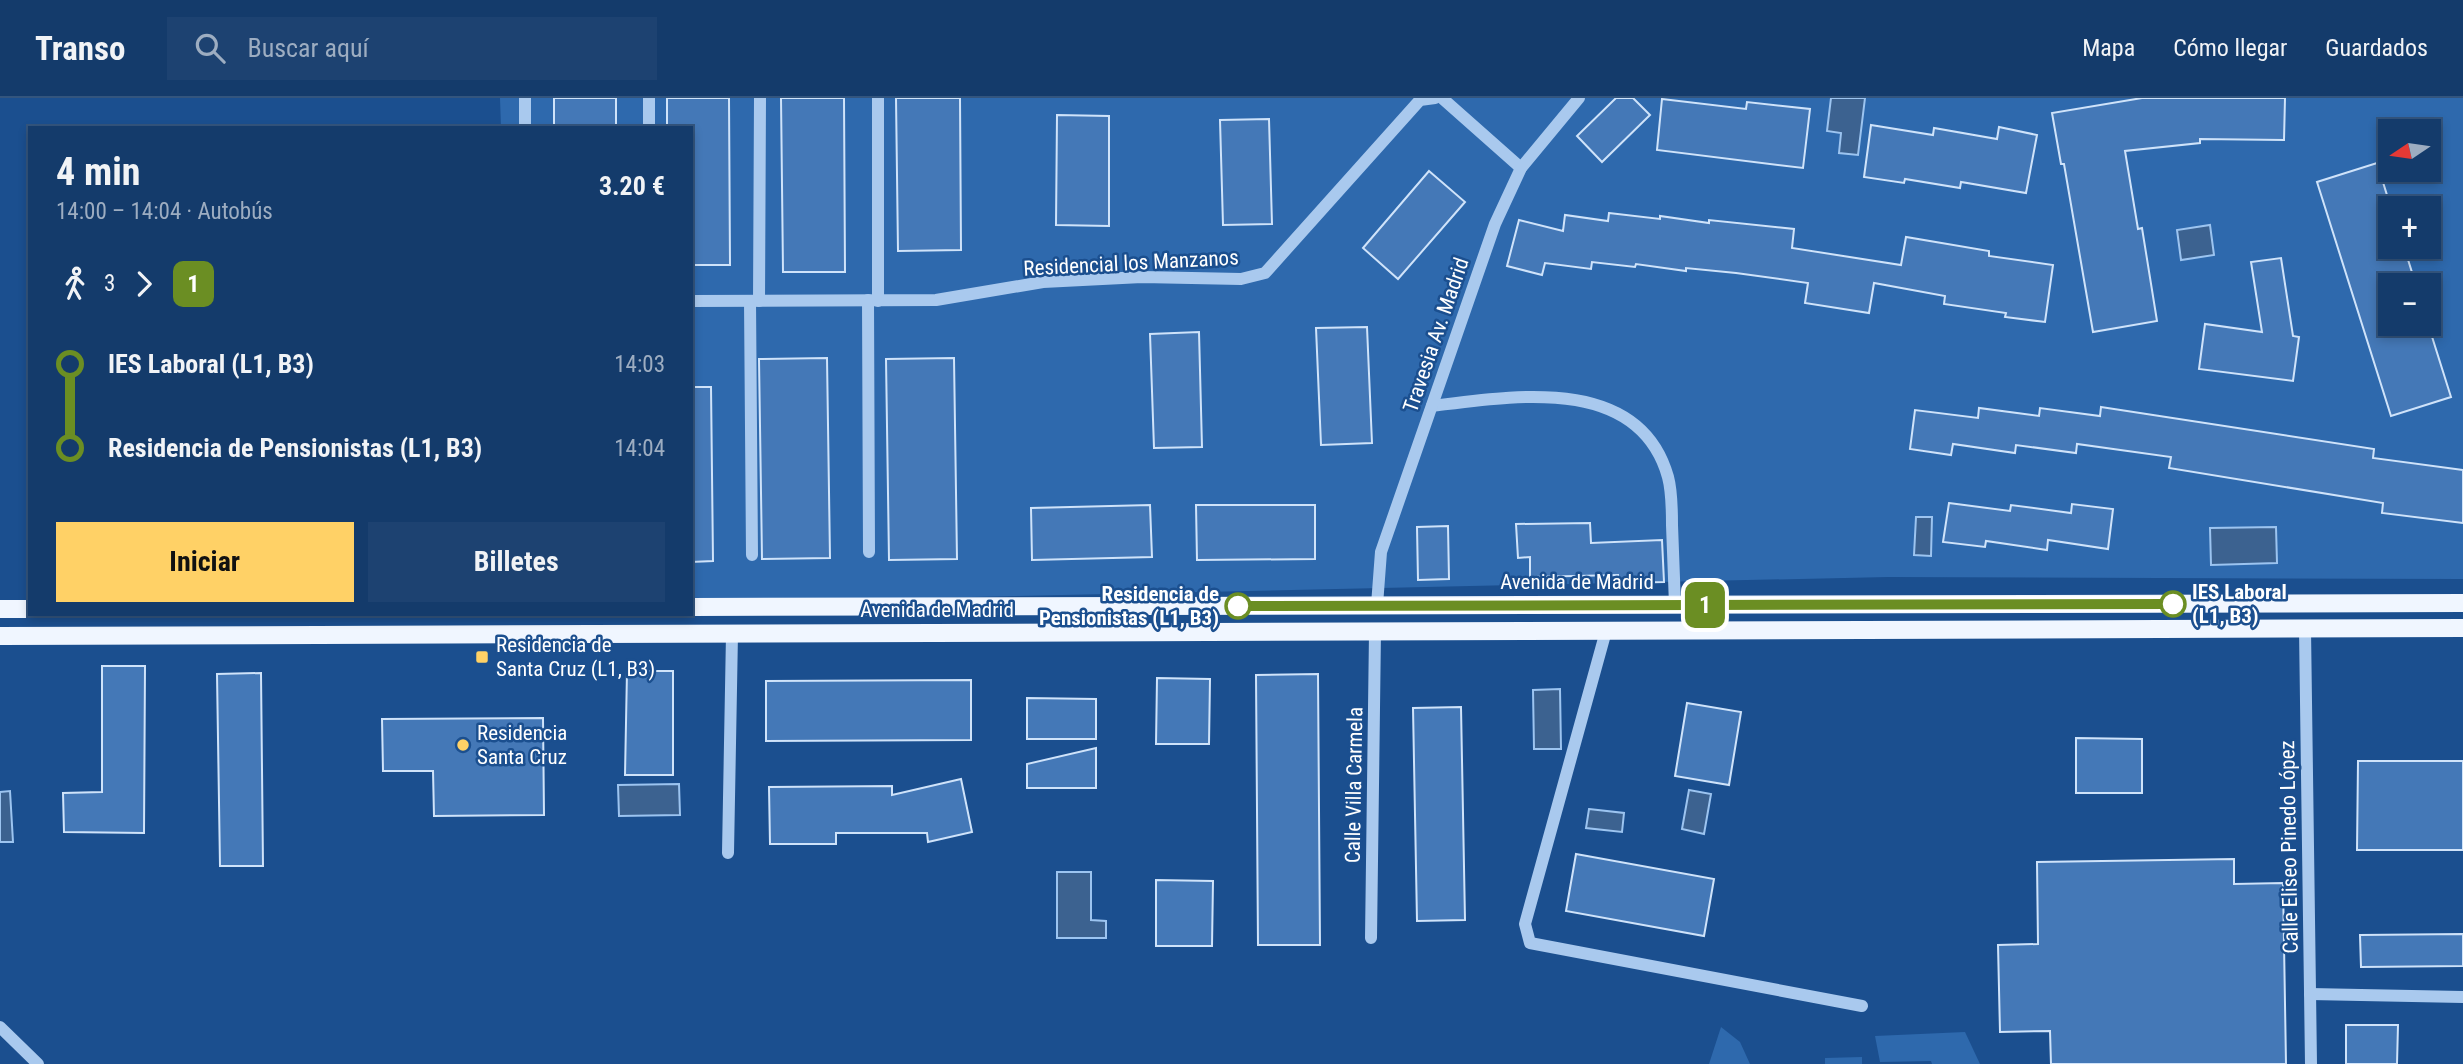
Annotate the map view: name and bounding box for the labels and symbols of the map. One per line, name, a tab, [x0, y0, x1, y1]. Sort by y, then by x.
north arrow	[2378, 119, 2441, 182]
street label: Residencial los Manzanos	[1023, 245, 1239, 281]
street label: Travesia Av. Madrid	[1398, 255, 1474, 415]
street label: Avenida de Madrid	[1500, 570, 1654, 594]
place label: IES Laboral (L1, B3)	[2192, 580, 2287, 628]
place label: Residencia de Pensionistas (L1, B3)	[1039, 582, 1219, 630]
line badge: 1	[1682, 582, 1728, 628]
marker: IES Laboral (L1, B3)	[2160, 591, 2186, 617]
marker: Residencia de Pensionistas (L1, B3)	[1225, 593, 1251, 619]
street label: Avenida de Madrid	[860, 598, 1014, 622]
place label: Residencia de Santa Cruz (L1, B3)	[496, 633, 655, 681]
marker: Residencia de Santa Cruz (L1, B3)	[474, 649, 490, 665]
street label: Calle Villa Carmela	[1341, 707, 1367, 863]
place label: Residencia Santa Cruz	[477, 721, 567, 769]
marker: Residencia Santa Cruz	[455, 737, 471, 753]
street label: Calle Eliseo Pinedo López	[2275, 740, 2303, 954]

